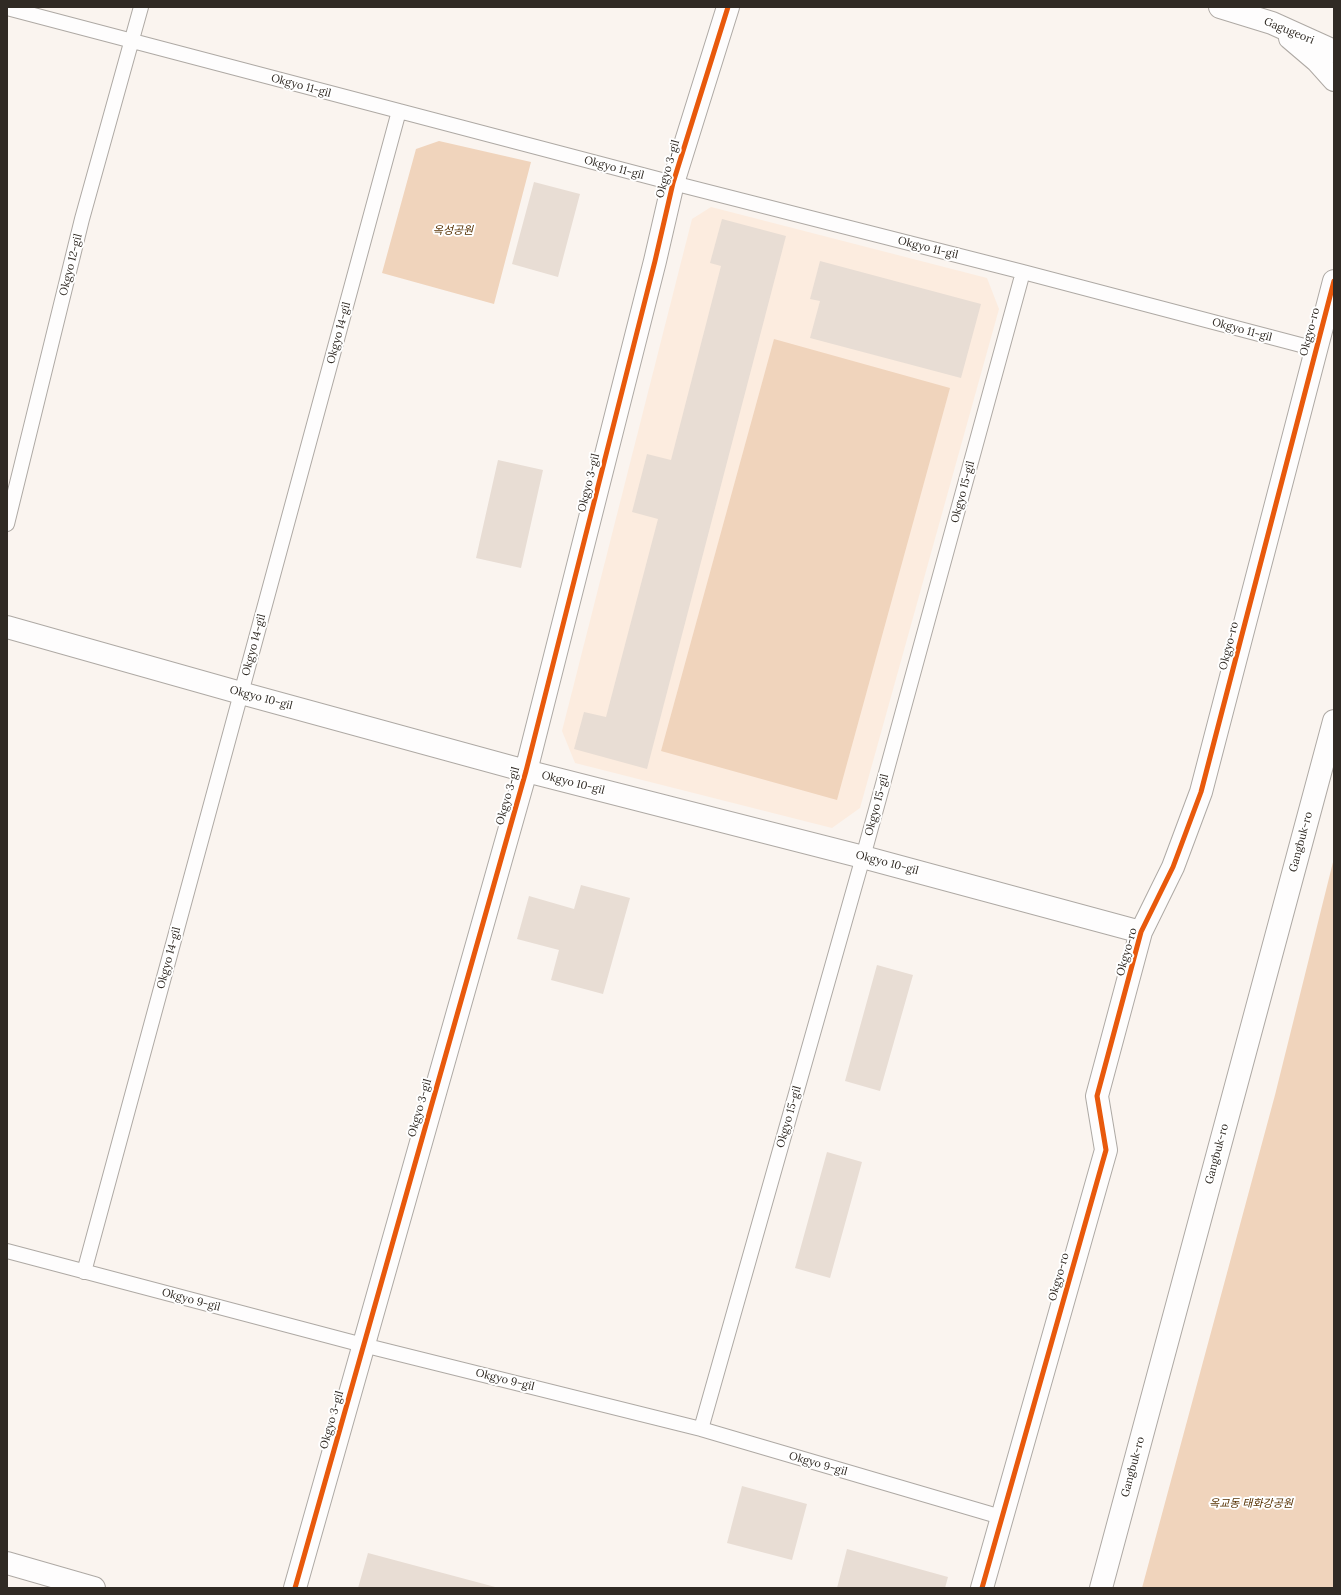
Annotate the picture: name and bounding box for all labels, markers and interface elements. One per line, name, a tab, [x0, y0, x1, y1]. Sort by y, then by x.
street label: Gagugeori	[1262, 15, 1316, 47]
street label: Okgyo 11-gil	[270, 72, 332, 100]
street label: Okgyo 3-gil	[653, 138, 683, 200]
street label: Okgyo 11-gil	[583, 154, 645, 182]
park label: 옥성공원	[433, 224, 473, 238]
street label: Okgyo 12-gil	[57, 233, 85, 297]
street label: Okgyo 11-gil	[896, 234, 960, 262]
street label: Okgyo 14-gil	[324, 301, 354, 365]
street label: Okgyo-ro	[1297, 306, 1323, 358]
street label: Okgyo 11-gil	[1211, 316, 1273, 344]
street label: Okgyo 3-gil	[575, 452, 603, 514]
street label: Okgyo 15-gil	[948, 459, 978, 525]
street label: Okgyo 14-gil	[239, 613, 269, 677]
street label: Okgyo-ro	[1217, 620, 1241, 672]
street label: Okgyo 10-gil	[228, 683, 294, 713]
street label: Okgyo 3-gil	[493, 765, 523, 827]
street label: Okgyo 10-gil	[540, 769, 606, 797]
street label: Okgyo 15-gil	[862, 772, 892, 838]
street label: Gangbuk-ro	[1287, 810, 1315, 874]
street label: Okgyo 10-gil	[854, 848, 920, 878]
street label: Okgyo 14-gil	[154, 926, 184, 990]
street label: Okgyo-ro	[1114, 926, 1140, 978]
street label: Okgyo 3-gil	[405, 1077, 435, 1139]
street label: Okgyo 15-gil	[774, 1085, 804, 1149]
street label: Gangbuk-ro	[1203, 1122, 1231, 1186]
street label: Okgyo-ro	[1046, 1251, 1072, 1303]
street label: Okgyo 9-gil	[160, 1286, 222, 1314]
street label: Okgyo 9-gil	[474, 1366, 536, 1394]
street label: Okgyo 3-gil	[317, 1389, 347, 1451]
street label: Gangbuk-ro	[1119, 1435, 1147, 1499]
street label: Okgyo 9-gil	[787, 1449, 849, 1479]
park label: 옥교동 태화강공원	[1209, 1497, 1293, 1511]

